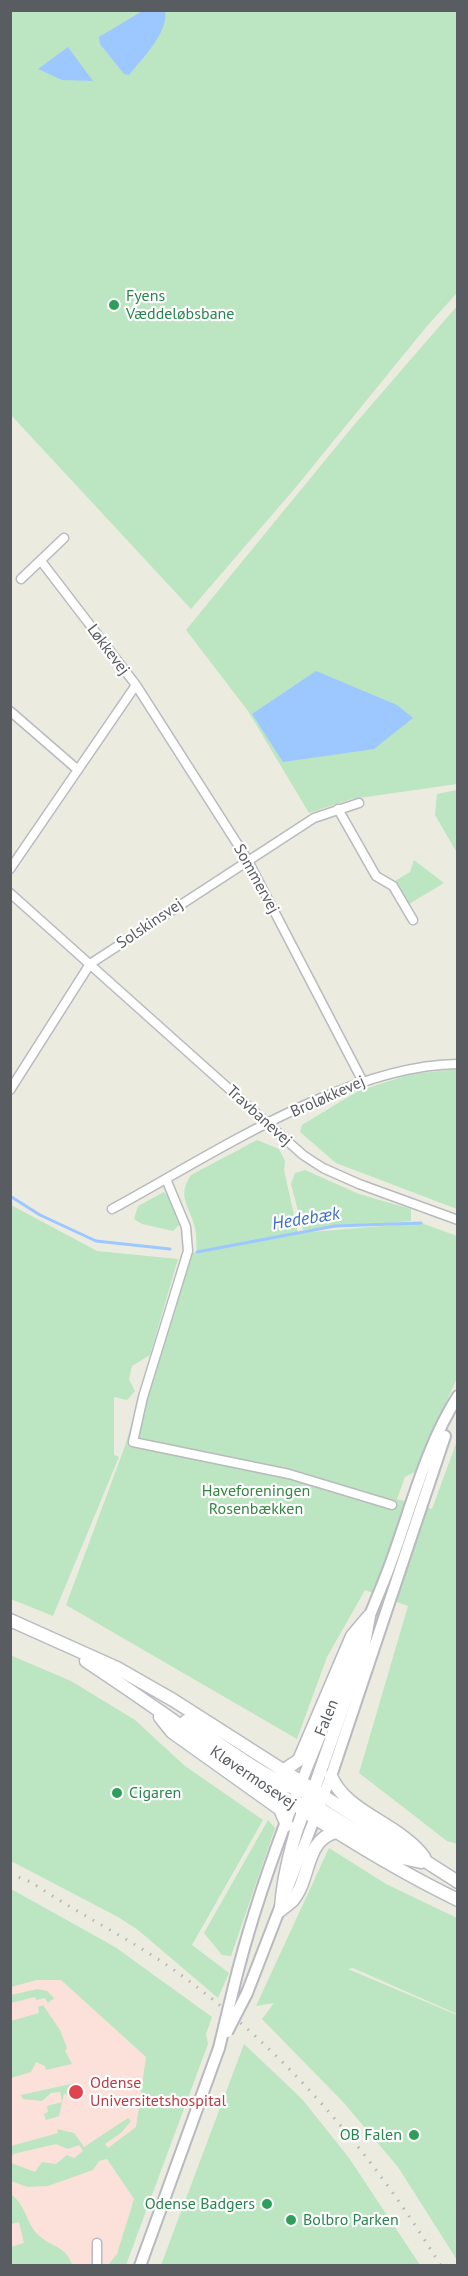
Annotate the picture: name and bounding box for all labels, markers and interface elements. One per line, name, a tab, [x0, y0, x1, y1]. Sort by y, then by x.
place label: Fyens Væddeløbsbane	[126, 286, 234, 324]
marker: Fyens Væddeløbsbane	[107, 298, 121, 312]
street label: Løkkevej	[83, 621, 133, 679]
street label: Sommervej	[229, 841, 283, 917]
street label: Solskinsvej	[113, 895, 187, 953]
street label: Broløkkevej	[288, 1072, 368, 1122]
street label: Travbanevej	[222, 1082, 296, 1150]
water label: Hedebæk	[271, 1203, 341, 1235]
park label: Haveforeningen Rosenbækken	[202, 1481, 310, 1519]
street label: Falen	[311, 1697, 343, 1739]
street label: Kløvermosevej	[206, 1742, 300, 1814]
place label: Cigaren	[129, 1783, 181, 1803]
marker: Cigaren	[110, 1786, 124, 1800]
place label: Odense Universitetshospital	[90, 2073, 226, 2111]
marker: Odense Universitetshospital	[67, 2083, 85, 2101]
place label: OB Falen	[340, 2125, 402, 2145]
marker: OB Falen	[407, 2128, 421, 2142]
place label: Odense Badgers	[145, 2194, 255, 2214]
marker: Odense Badgers	[260, 2197, 274, 2211]
place label: Bolbro Parken	[303, 2210, 399, 2230]
marker: Bolbro Parken	[284, 2213, 298, 2227]

